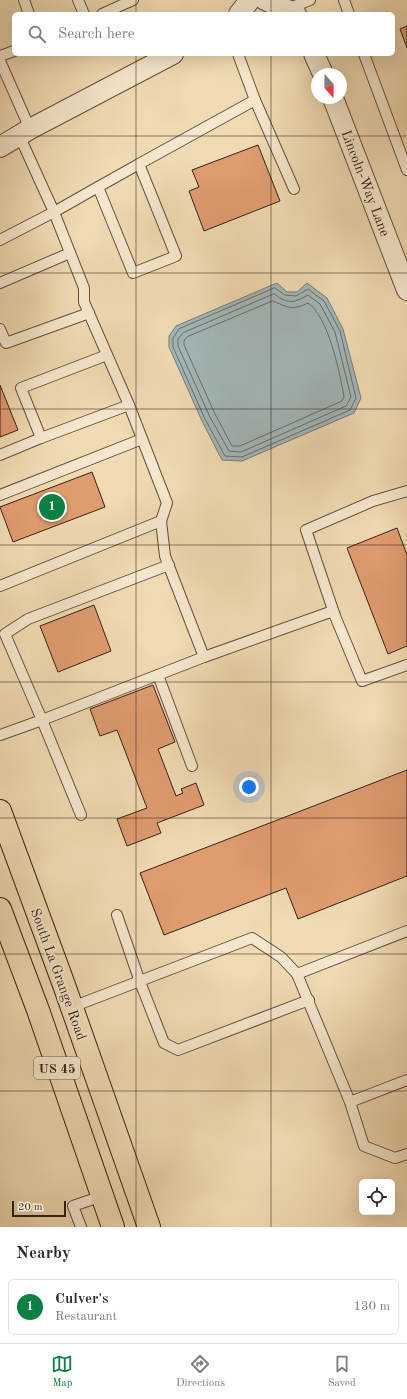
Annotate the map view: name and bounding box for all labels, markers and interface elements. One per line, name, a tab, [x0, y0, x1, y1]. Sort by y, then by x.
search box	[12, 12, 395, 56]
icon: search	[26, 23, 48, 45]
text: Search here	[58, 27, 135, 42]
north arrow	[311, 68, 347, 104]
street label: Lincoln-Way Lane	[338, 128, 392, 238]
pin: 1	[39, 492, 65, 522]
your location	[239, 777, 259, 797]
street label: South La Grange Road	[28, 907, 88, 1042]
road number: US 45	[34, 1057, 80, 1079]
map controls	[359, 1179, 395, 1215]
button: locate	[359, 1179, 395, 1215]
scale bar	[12, 1199, 66, 1218]
text: 20 m	[18, 1202, 43, 1213]
text: Nearby	[16, 1245, 71, 1262]
text: Culver's	[55, 1292, 109, 1307]
text: 1	[26, 1300, 34, 1313]
text: 130 m	[353, 1300, 390, 1313]
text: Restaurant	[55, 1310, 117, 1323]
tab: Map	[51, 1353, 73, 1391]
tab: Directions	[176, 1353, 225, 1391]
tab: Saved	[328, 1353, 356, 1391]

